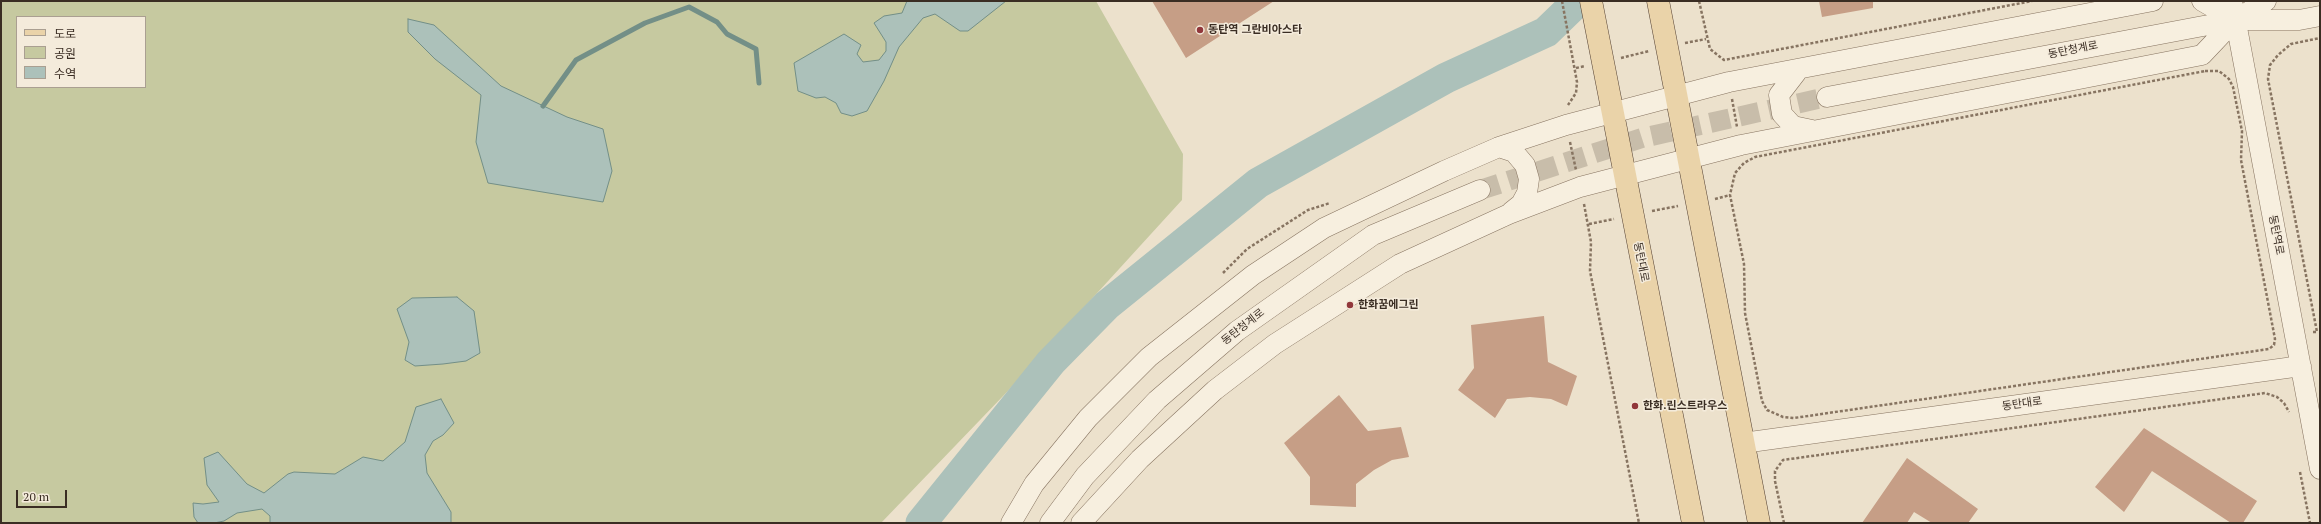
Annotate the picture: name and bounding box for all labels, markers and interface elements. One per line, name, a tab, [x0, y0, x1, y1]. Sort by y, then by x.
legend	[16, 16, 146, 88]
place label: 동탄역 그란비아스타	[1208, 23, 1302, 37]
marker: 동탄역 그란비아스타	[1195, 25, 1205, 35]
text: 도로	[54, 26, 76, 41]
street label: 동탄청계로	[2047, 39, 2099, 61]
text: 공원	[54, 46, 76, 61]
text: 수역	[54, 66, 76, 81]
street label: 동탄역로	[2266, 214, 2286, 256]
street label: 동탄대로	[1631, 241, 1651, 283]
place label: 한화꿈에그린	[1358, 298, 1419, 312]
marker: 한화꿈에그린	[1345, 300, 1355, 310]
street label: 동탄청계로	[1219, 306, 1267, 348]
street label: 동탄대로	[2001, 395, 2043, 413]
place label: 한화.린스트라우스	[1643, 399, 1727, 413]
marker: 한화.린스트라우스	[1630, 401, 1640, 411]
scale bar	[18, 482, 69, 508]
text: 20 m	[23, 489, 49, 504]

